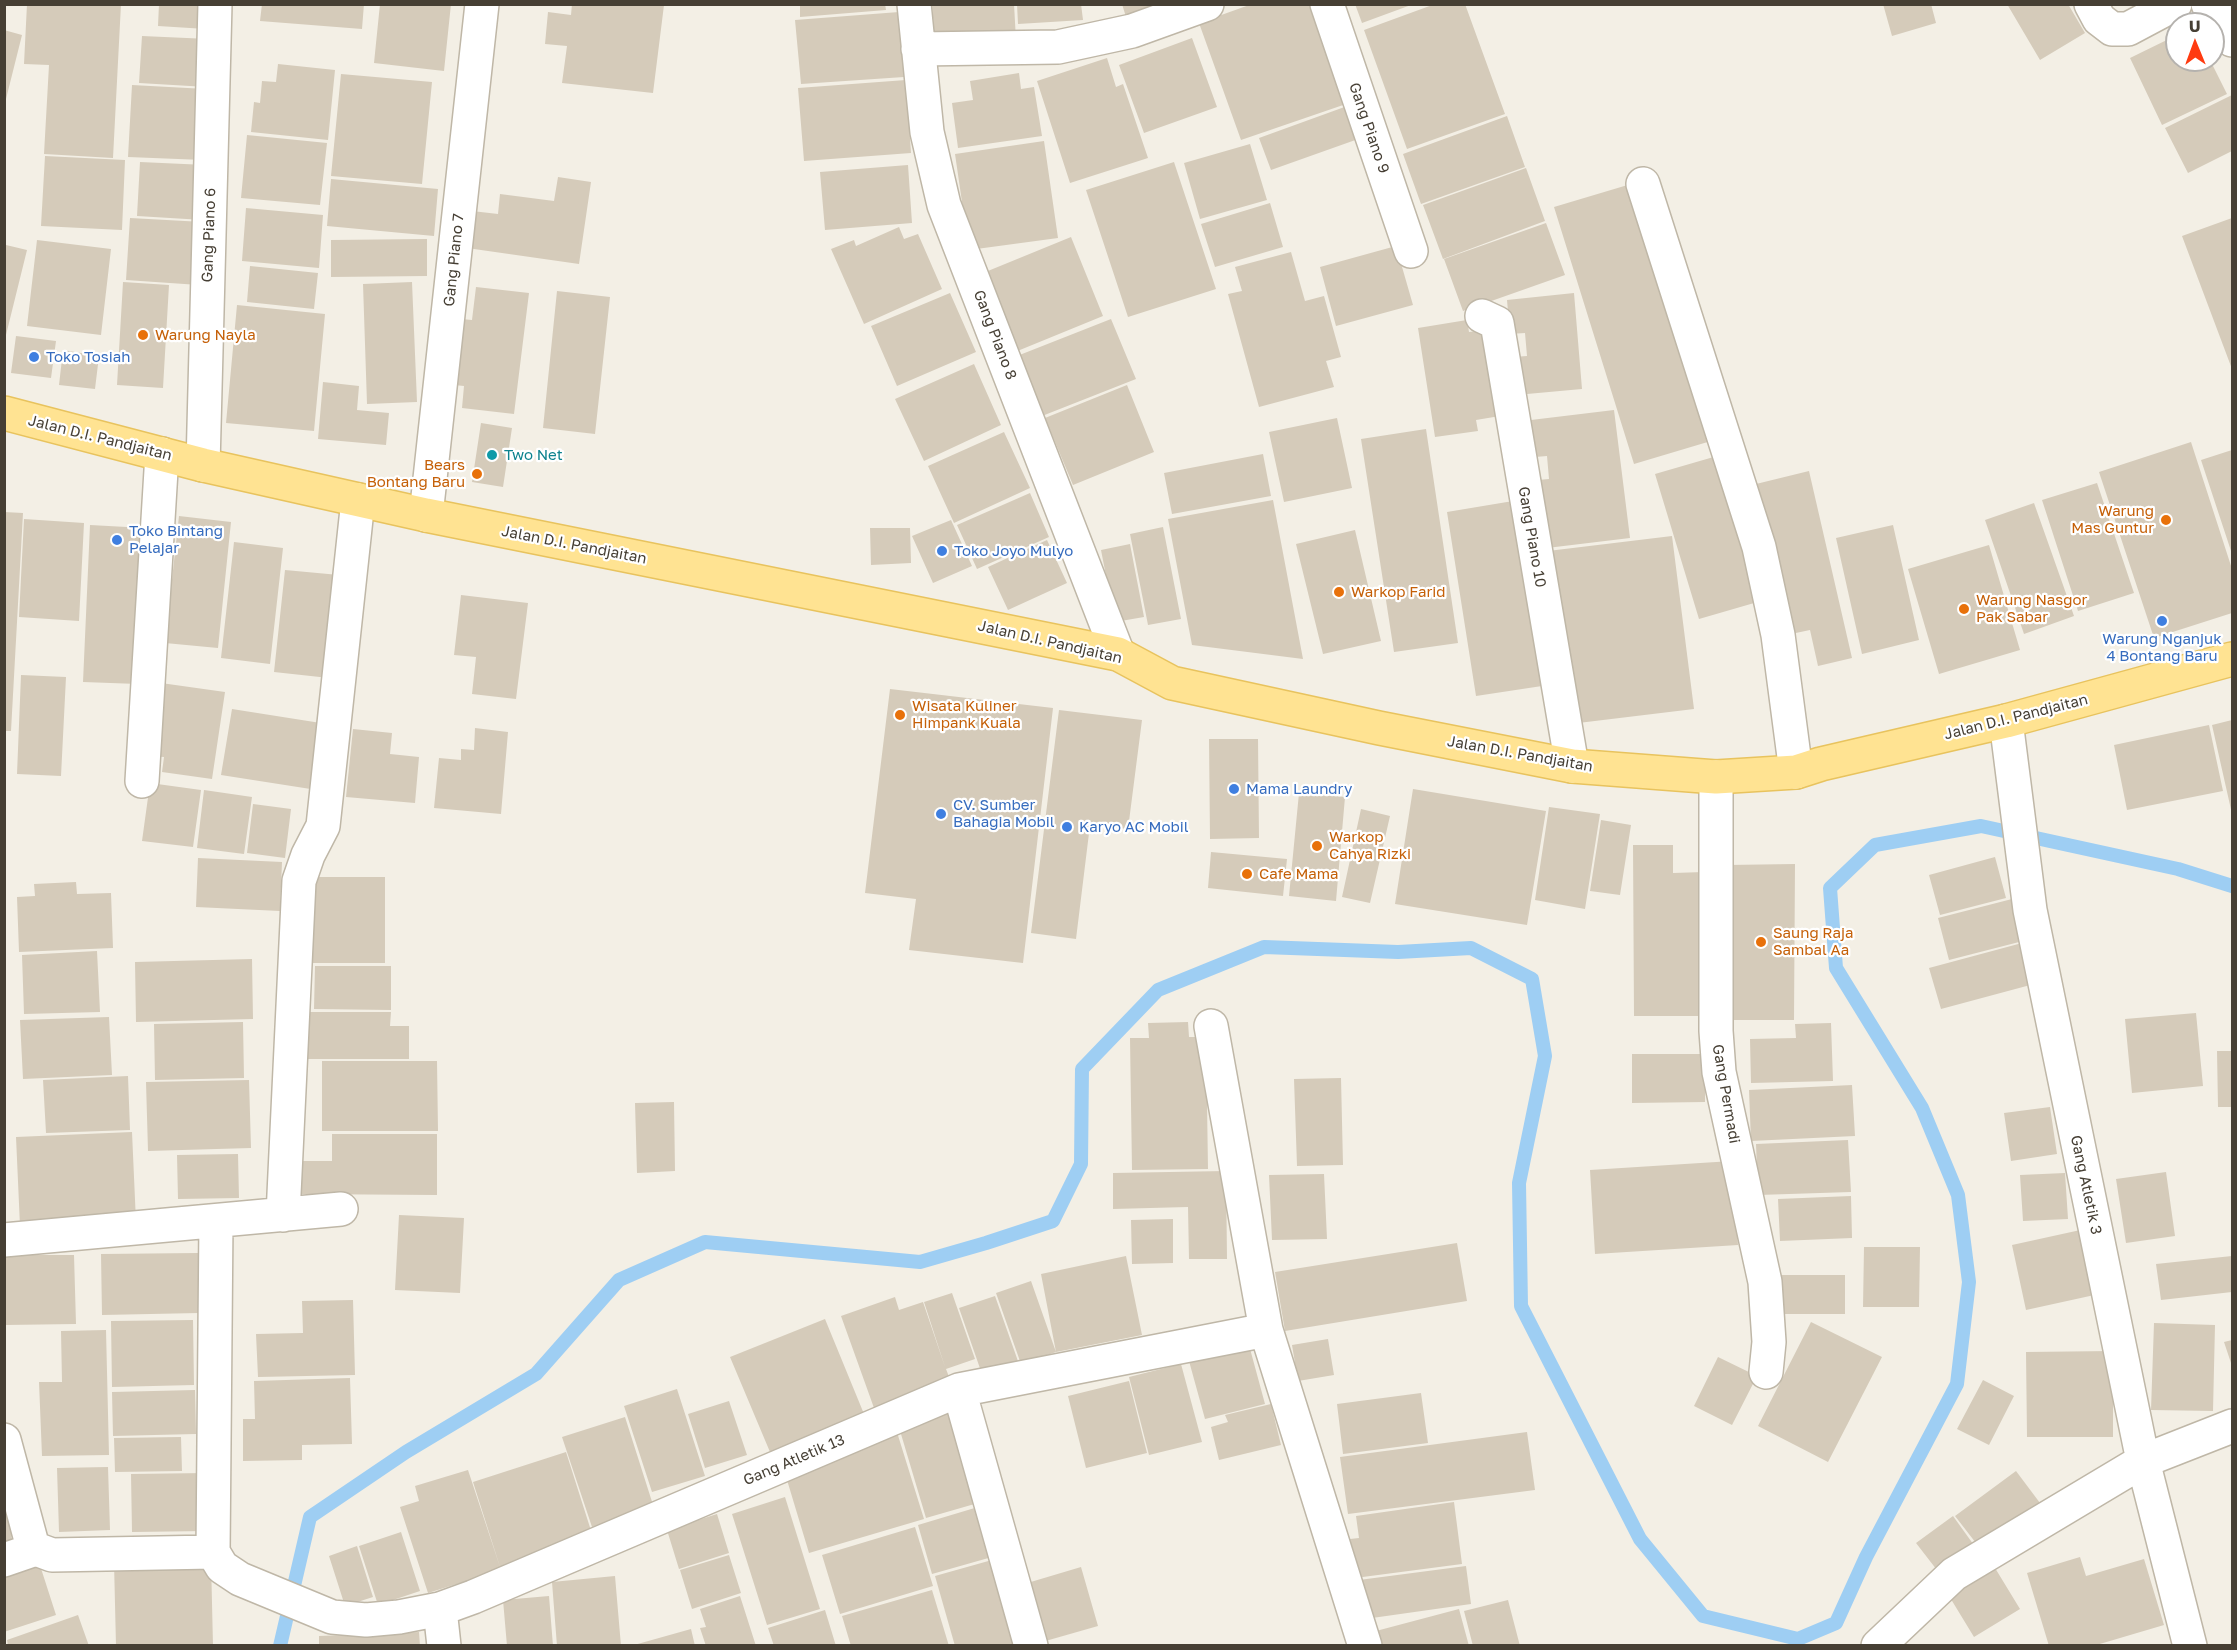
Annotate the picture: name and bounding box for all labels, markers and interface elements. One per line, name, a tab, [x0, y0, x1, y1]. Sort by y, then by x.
north arrow	[2165, 12, 2225, 72]
text: U	[2189, 16, 2201, 36]
street label: Gang Piano 9	[1345, 80, 1393, 176]
street label: Gang Piano 6	[198, 187, 220, 283]
street label: Gang Piano 7	[440, 213, 468, 307]
street label: Gang Piano 8	[970, 288, 1020, 382]
place label: Warung Nayla	[155, 326, 256, 344]
marker: Warung Nayla	[136, 328, 150, 342]
place label: Toko Tosiah	[46, 348, 130, 366]
marker: Toko Tosiah	[27, 350, 41, 364]
street label: Jalan D.I. Pandjaitan	[26, 411, 174, 465]
place label: Two Net	[504, 446, 563, 464]
marker: Two Net	[485, 448, 499, 462]
place label: Bears Bontang Baru	[367, 456, 465, 491]
marker: Bears Bontang Baru	[470, 467, 484, 481]
street label: Gang Piano 10	[1514, 485, 1550, 589]
place label: Warung Mas Guntur	[2071, 502, 2154, 537]
marker: Warung Mas Guntur	[2159, 513, 2173, 527]
place label: Toko Bintang Pelajar	[129, 522, 223, 557]
street label: Jalan D.I. Pandjaitan	[500, 522, 648, 568]
marker: Toko Bintang Pelajar	[110, 533, 124, 547]
place label: Toko Joyo Mulyo	[954, 542, 1073, 560]
marker: Toko Joyo Mulyo	[935, 544, 949, 558]
place label: Warkop Farid	[1351, 583, 1445, 601]
marker: Warkop Farid	[1332, 585, 1346, 599]
place label: Warung Nasgor Pak Sabar	[1976, 591, 2087, 626]
marker: Warung Nasgor Pak Sabar	[1957, 602, 1971, 616]
marker: Warung Nganjuk 4 Bontang Baru	[2155, 614, 2169, 628]
street label: Jalan D.I. Pandjaitan	[976, 617, 1124, 667]
place label: Warung Nganjuk 4 Bontang Baru	[2102, 630, 2222, 665]
street label: Jalan D.I. Pandjaitan	[1942, 690, 2090, 744]
place label: Wisata Kuliner Himpank Kuala	[912, 697, 1021, 732]
marker: Wisata Kuliner Himpank Kuala	[893, 708, 907, 722]
street label: Jalan D.I. Pandjaitan	[1446, 732, 1594, 776]
place label: Mama Laundry	[1246, 780, 1352, 798]
marker: Mama Laundry	[1227, 782, 1241, 796]
place label: CV. Sumber Bahagia Mobil	[953, 796, 1055, 831]
marker: CV. Sumber Bahagia Mobil	[934, 807, 948, 821]
place label: Karyo AC Mobil	[1079, 818, 1188, 836]
marker: Karyo AC Mobil	[1060, 820, 1074, 834]
place label: Warkop Cahya Rizki	[1329, 828, 1411, 863]
marker: Warkop Cahya Rizki	[1310, 839, 1324, 853]
place label: Cafe Mama	[1259, 865, 1339, 883]
marker: Cafe Mama	[1240, 867, 1254, 881]
place label: Saung Raja Sambal Aa	[1773, 924, 1853, 959]
marker: Saung Raja Sambal Aa	[1754, 935, 1768, 949]
street label: Gang Permadi	[1708, 1043, 1744, 1145]
street label: Gang Atletik 3	[2067, 1134, 2105, 1236]
street label: Gang Atletik 13	[741, 1431, 847, 1489]

